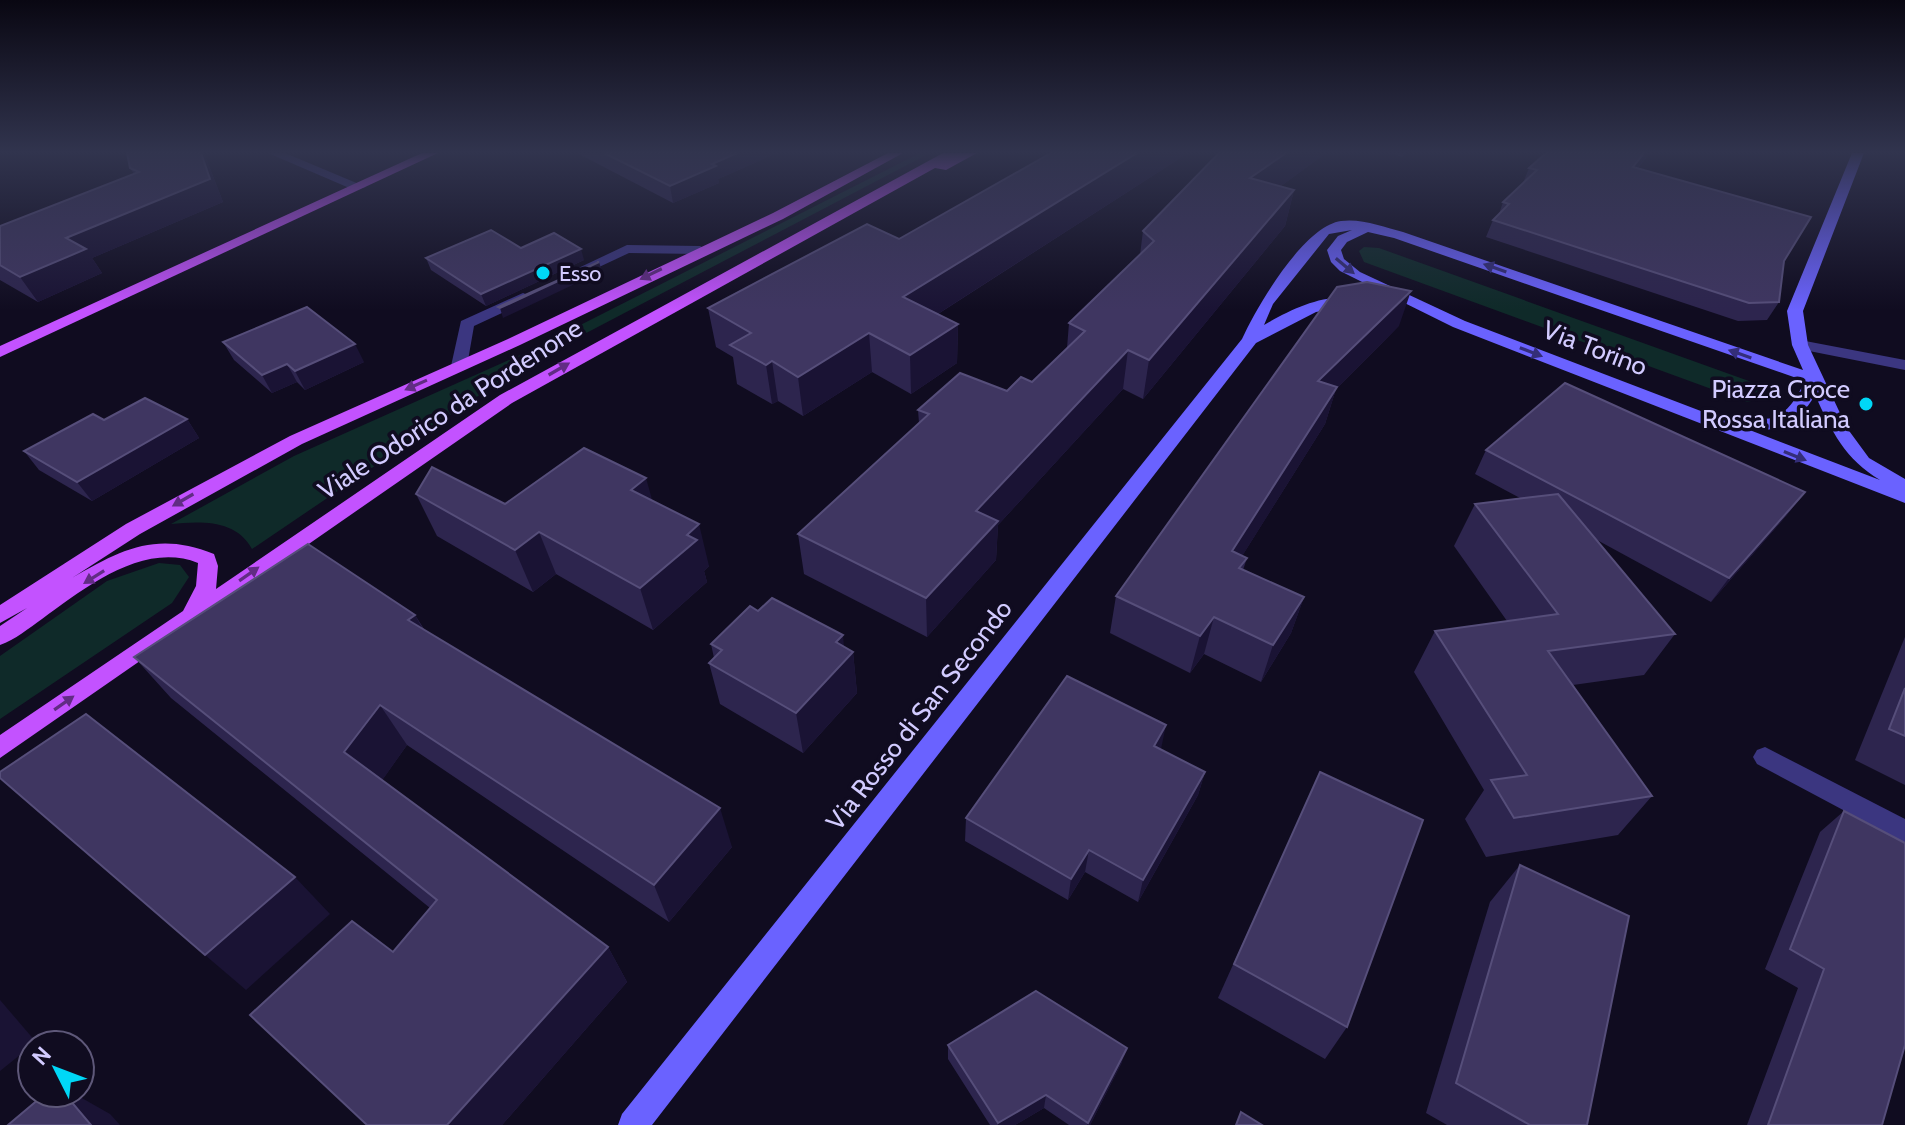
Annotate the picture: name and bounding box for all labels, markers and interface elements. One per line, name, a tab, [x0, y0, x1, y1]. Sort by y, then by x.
one-way arrow	[1334, 257, 1354, 274]
place label: Esso	[559, 260, 601, 287]
one-way arrow	[1482, 261, 1506, 274]
marker: Esso	[534, 264, 552, 282]
one-way arrow	[640, 268, 663, 281]
street label: Viale Odorico da Pordenone	[312, 312, 588, 506]
street label: Via Torino	[1538, 313, 1652, 383]
one-way arrow	[1520, 346, 1544, 359]
one-way arrow	[1728, 347, 1752, 359]
one-way arrow	[548, 362, 570, 376]
place label: Piazza Croce Rossa Italiana	[1702, 373, 1851, 435]
one-way arrow	[405, 378, 428, 392]
marker: Piazza Croce Rossa Italiana	[1857, 395, 1875, 413]
one-way arrow	[1783, 450, 1807, 463]
one-way arrow	[172, 493, 194, 507]
one-way arrow	[238, 567, 259, 582]
one-way arrow	[84, 569, 105, 584]
street label: Via Rosso di San Secondo	[819, 593, 1019, 837]
one-way arrow	[53, 696, 74, 711]
north arrow	[16, 1029, 96, 1109]
text: N	[26, 1041, 57, 1071]

